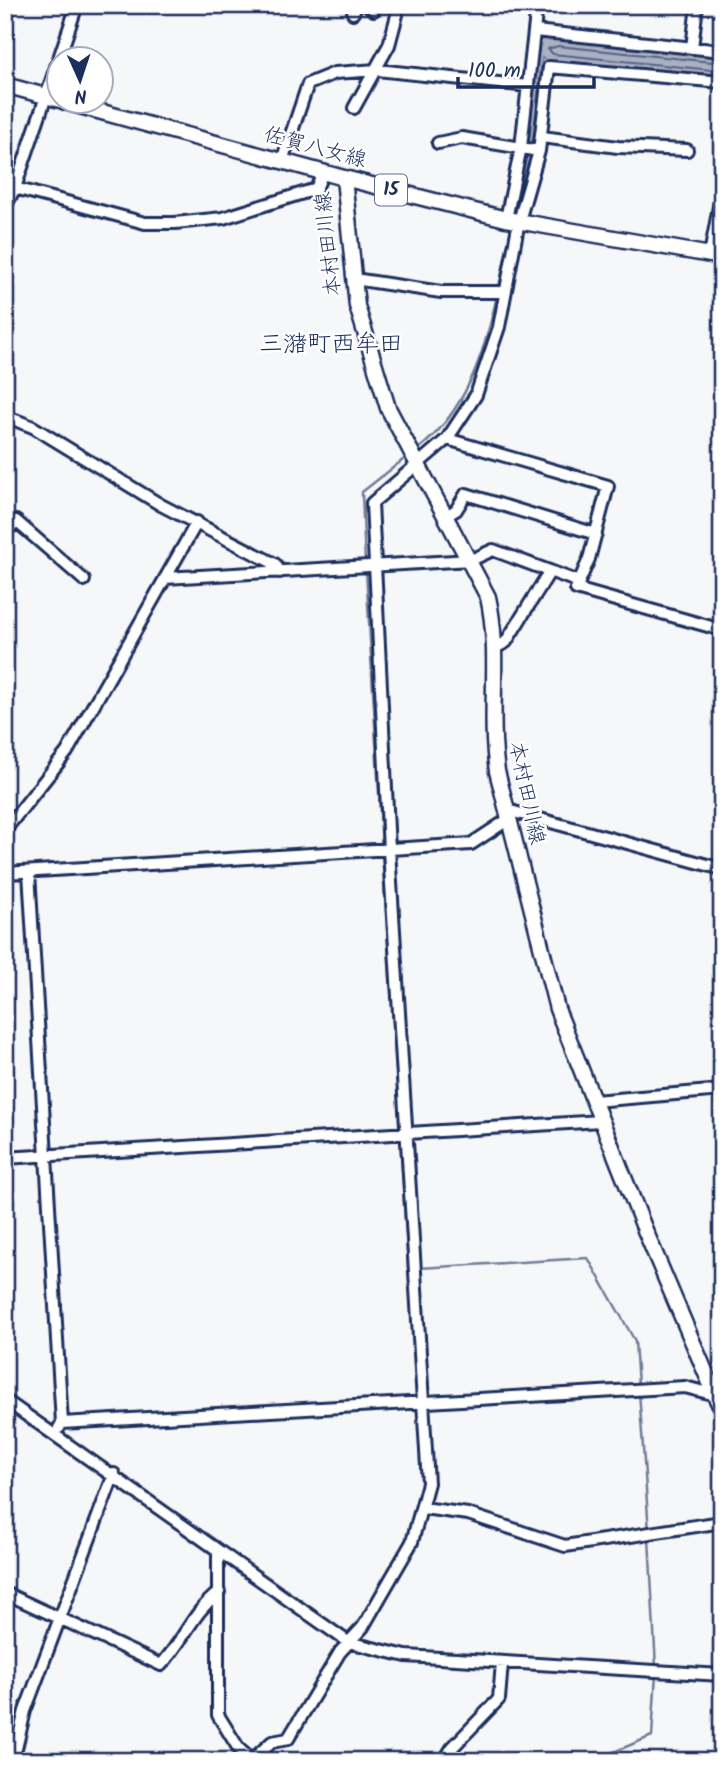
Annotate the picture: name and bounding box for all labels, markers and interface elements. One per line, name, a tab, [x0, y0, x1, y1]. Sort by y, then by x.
north arrow	[46, 46, 116, 116]
scale bar	[458, 46, 594, 90]
text: 100 m	[468, 55, 521, 88]
text: N	[74, 80, 88, 110]
street label: 佐賀八女線	[260, 118, 370, 178]
road number: 15	[375, 174, 407, 206]
street label: 本村田川線	[307, 190, 351, 298]
district label: 三潴町西牟田	[259, 325, 403, 364]
street label: 本村田川線	[499, 738, 553, 848]

